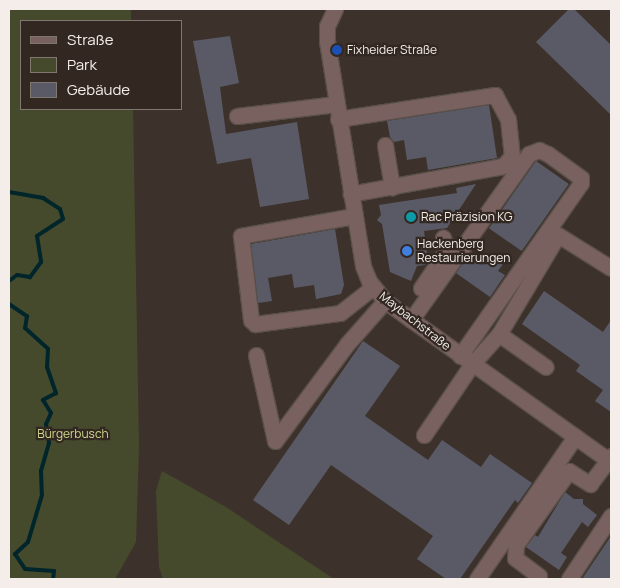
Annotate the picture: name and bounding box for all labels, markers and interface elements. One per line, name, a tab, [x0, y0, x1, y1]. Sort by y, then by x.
legend	[20, 20, 182, 110]
text: Straße	[67, 29, 113, 50]
place label: Fixheider Straße	[347, 43, 437, 57]
marker: Fixheider Straße	[331, 44, 343, 56]
text: Park	[67, 54, 97, 75]
text: Gebäude	[67, 79, 130, 100]
place label: Rac Präzision KG	[421, 210, 512, 224]
marker: Rac Präzision KG	[405, 211, 417, 223]
place label: Hackenberg Restaurierungen	[417, 237, 510, 265]
marker: Hackenberg Restaurierungen	[401, 245, 413, 257]
street label: Maybachstraße	[377, 289, 453, 353]
park label: Bürgerbusch	[37, 427, 109, 441]

